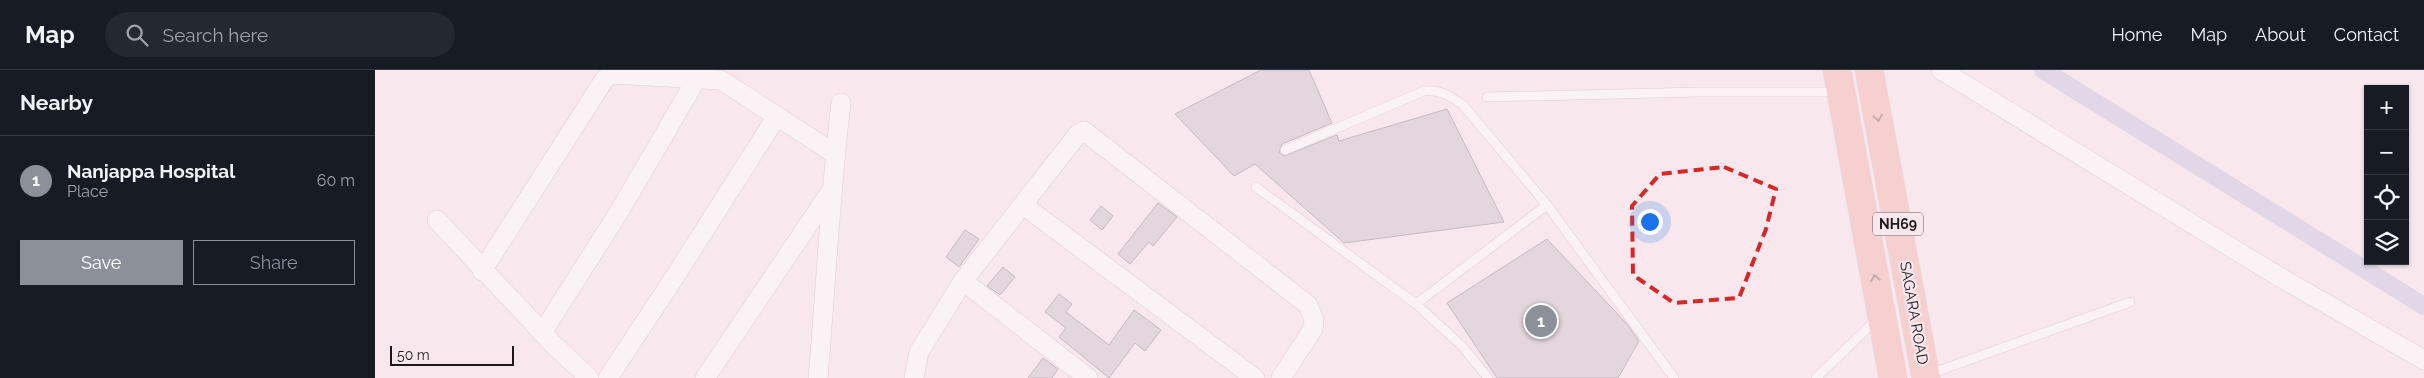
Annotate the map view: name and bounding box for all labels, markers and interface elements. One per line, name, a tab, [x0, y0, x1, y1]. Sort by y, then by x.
search box	[105, 12, 455, 57]
text: Map	[25, 20, 75, 49]
icon: search	[123, 21, 151, 49]
text: Search here	[163, 24, 268, 46]
text: Home	[2111, 24, 2162, 45]
text: Map	[2190, 24, 2227, 45]
text: About	[2255, 24, 2306, 45]
text: Contact	[2334, 24, 2399, 45]
map controls	[2364, 85, 2409, 265]
button: +	[2364, 85, 2409, 130]
text: Nearby	[20, 90, 93, 115]
one-way arrow	[1873, 114, 1883, 122]
button: −	[2364, 130, 2409, 175]
text: Nanjappa Hospital	[67, 160, 235, 182]
text: 1	[32, 171, 40, 190]
text: 60 m	[317, 171, 355, 190]
button: locate	[2364, 175, 2409, 220]
text: Place	[67, 182, 108, 201]
your location	[1637, 209, 1663, 235]
road number: NH69	[1873, 212, 1923, 236]
button: layers	[2364, 220, 2409, 265]
button: Save	[20, 240, 183, 285]
button: Share	[193, 240, 355, 285]
street label: SAGARA ROAD	[1896, 260, 1932, 366]
one-way arrow	[1870, 274, 1880, 283]
pin: 1	[1525, 302, 1557, 340]
scale bar	[390, 343, 514, 366]
text: 50 m	[397, 347, 430, 363]

